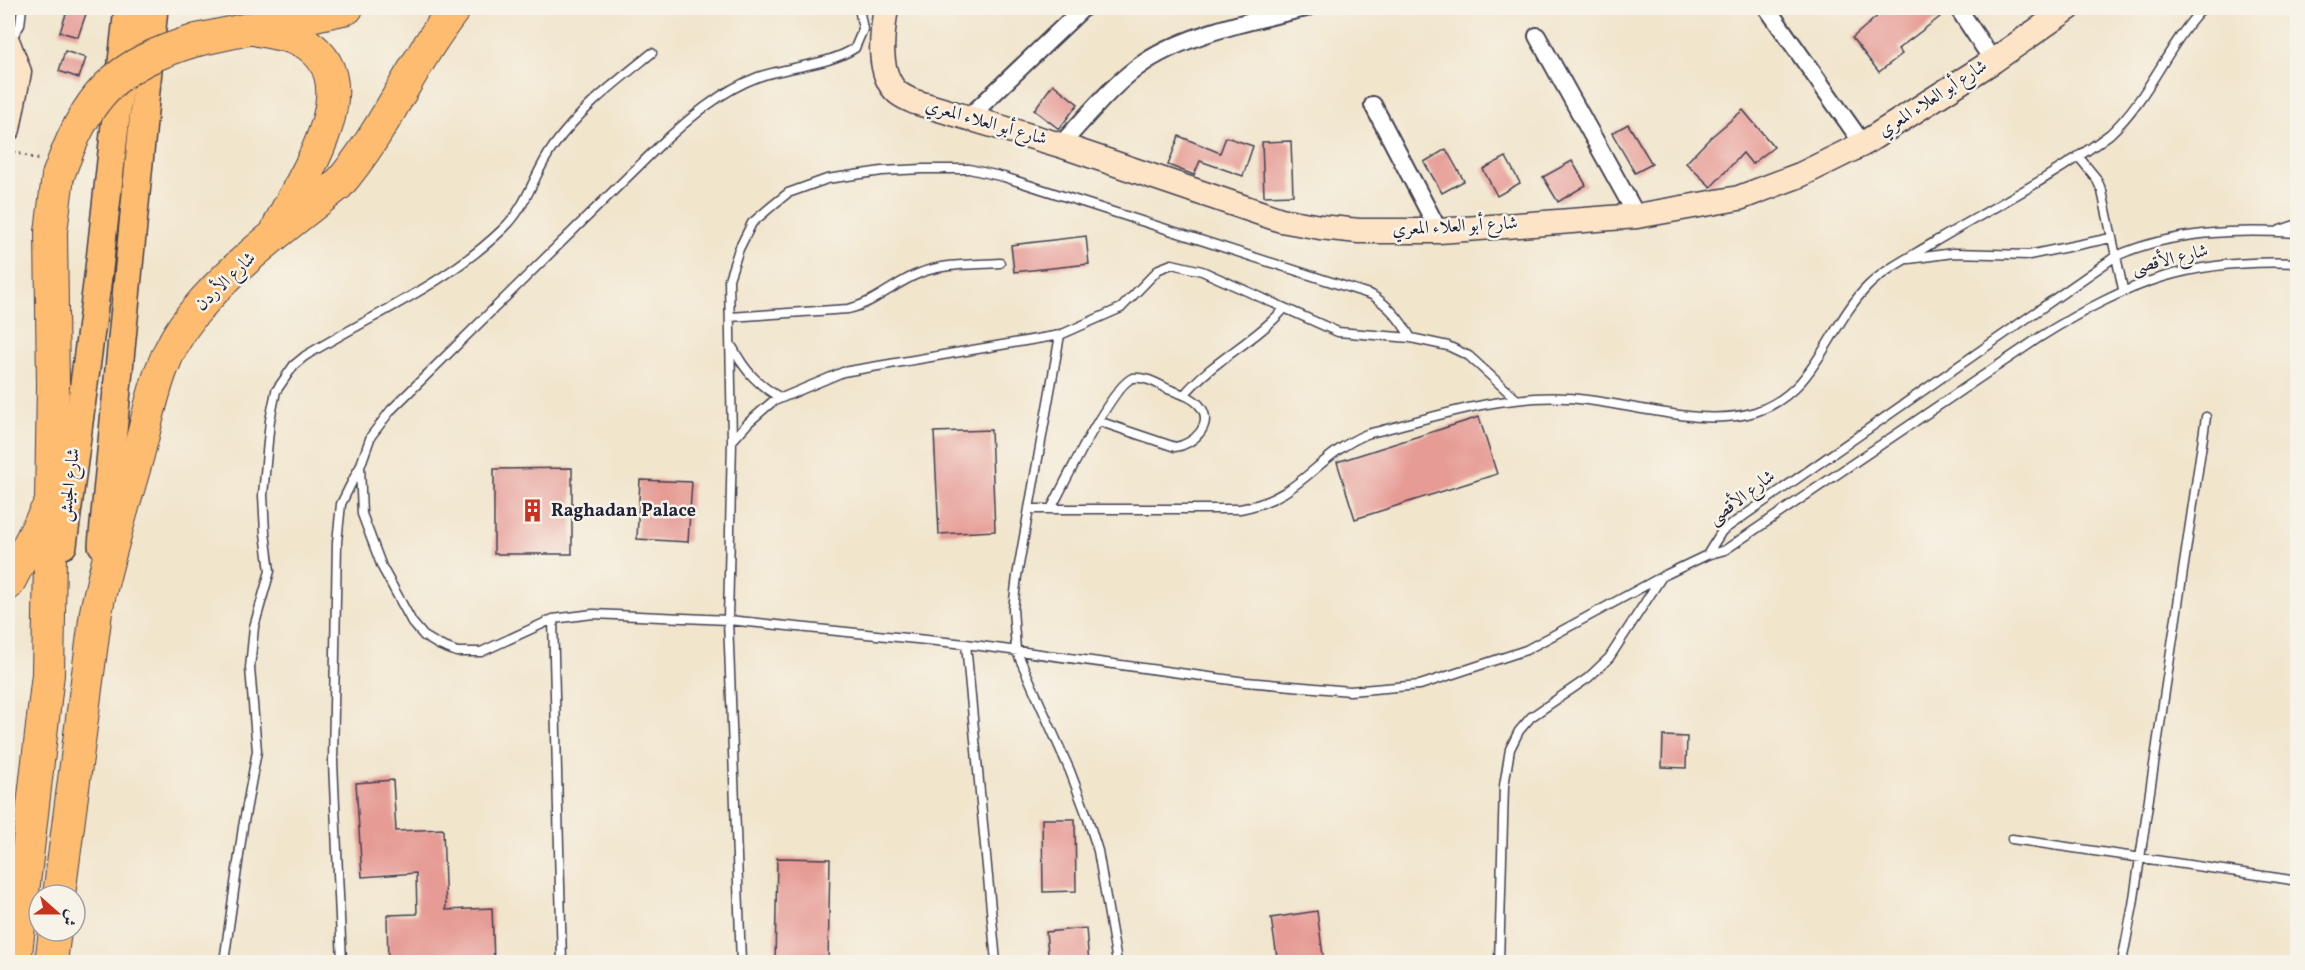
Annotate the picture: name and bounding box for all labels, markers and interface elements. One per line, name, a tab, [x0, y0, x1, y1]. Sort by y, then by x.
street label: شارع أبو العلاء المعري	[1872, 53, 1993, 145]
street label: شارع أبو العلاء المعري	[922, 92, 1050, 153]
street label: شارع أبو العلاء المعري	[1392, 209, 1518, 244]
street label: شارع الأقصى	[2129, 237, 2211, 283]
street label: شارع الأردن	[189, 245, 263, 318]
street label: شارع الجيش	[53, 447, 88, 523]
street label: شارع الأقصى	[1702, 463, 1781, 532]
building icon: Raghadan Palace	[520, 498, 546, 524]
place label: Raghadan Palace	[551, 499, 696, 524]
north arrow	[27, 883, 87, 943]
text: ش	[56, 906, 82, 929]

